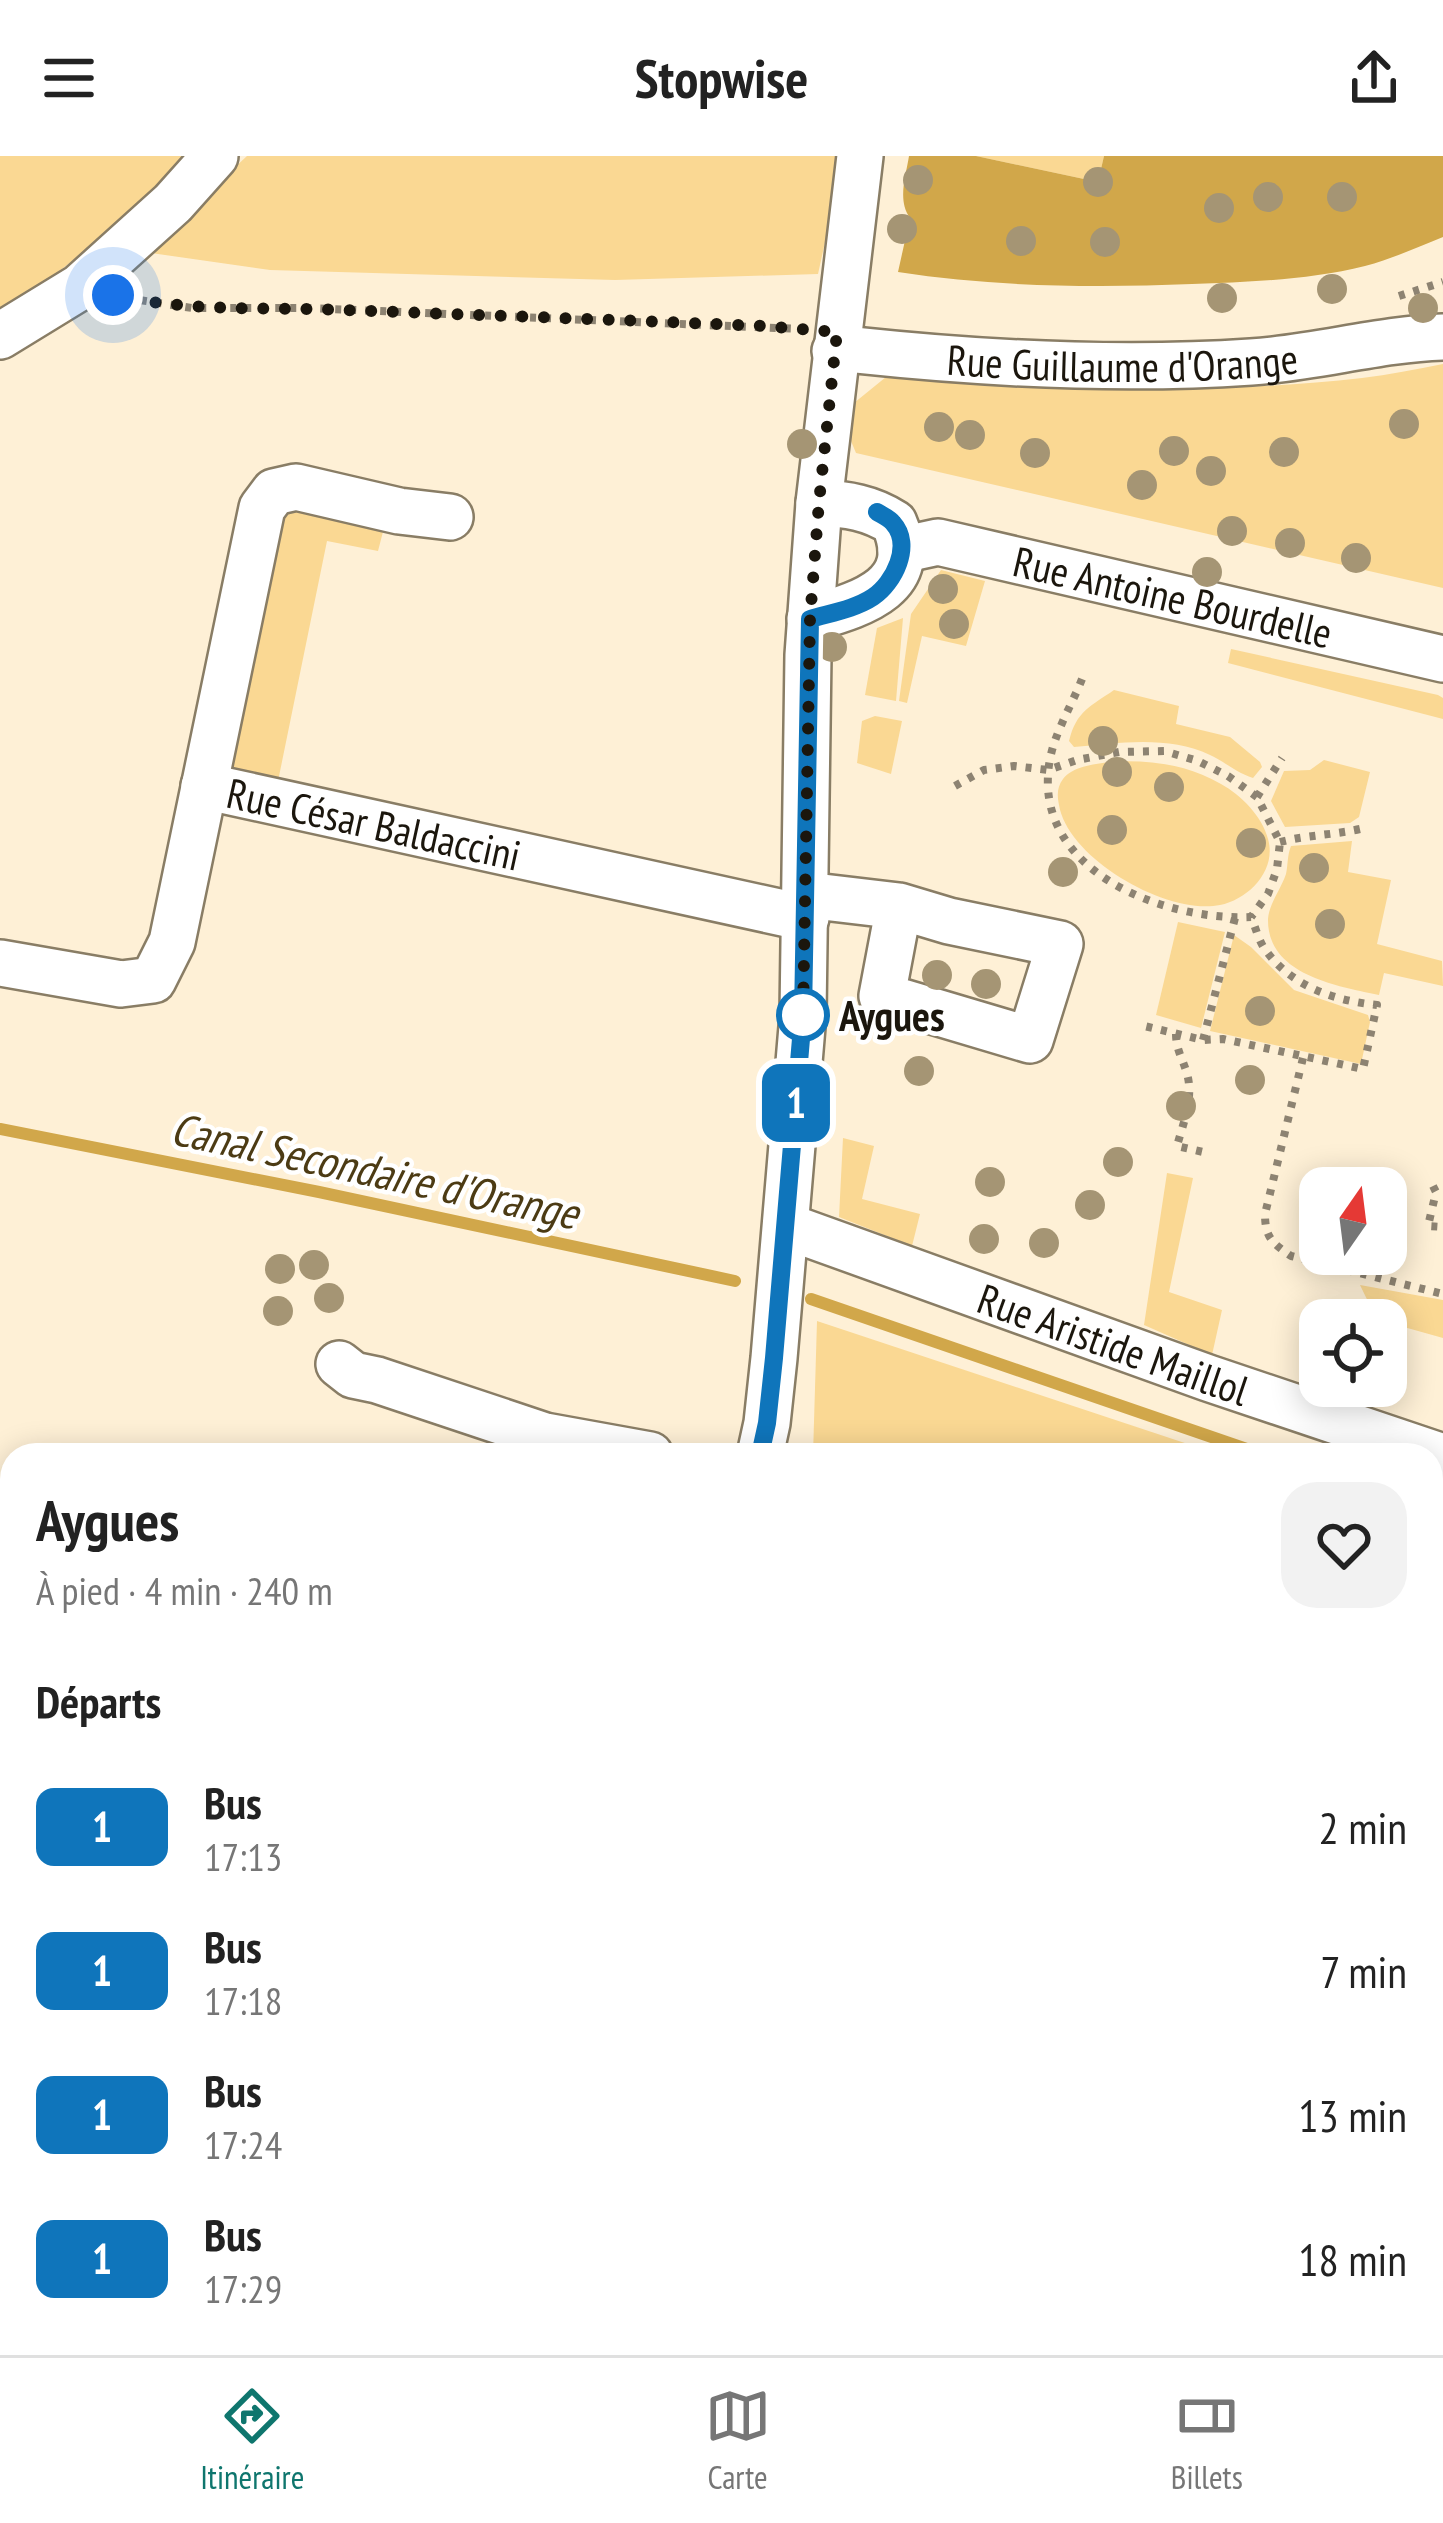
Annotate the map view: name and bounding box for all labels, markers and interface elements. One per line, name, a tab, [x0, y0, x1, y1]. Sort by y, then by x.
text: Stopwise	[635, 43, 808, 113]
icon: menu	[36, 45, 102, 111]
icon: share	[1341, 45, 1407, 111]
your location	[83, 265, 143, 325]
street label: Rue Guillaume d'Orange	[945, 330, 1301, 394]
street label: Rue Antoine Bourdelle	[1008, 533, 1338, 660]
street label: Rue César Baldaccini	[222, 764, 526, 882]
place label: Aygues	[838, 988, 945, 1043]
marker: Aygues	[778, 990, 828, 1040]
line badge: 1	[757, 1064, 835, 1142]
text: 1	[786, 1075, 806, 1130]
water label: Canal Secondaire d'Orange	[166, 1099, 586, 1242]
north arrow	[1299, 1167, 1407, 1275]
map controls	[1299, 1167, 1407, 1407]
street label: Rue Aristide Maillol	[971, 1270, 1256, 1417]
button: locate	[1299, 1299, 1407, 1407]
button: heart	[1281, 1482, 1407, 1608]
text: Aygues	[36, 1483, 179, 1557]
text: À pied · 4 min · 240 m	[36, 1565, 333, 1616]
text: Départs	[36, 1672, 161, 1730]
text: Bus	[204, 1773, 262, 1831]
text: 2 min	[1318, 1798, 1407, 1856]
text: 1	[92, 1799, 112, 1854]
text: 17:13	[204, 1831, 282, 1882]
text: Bus	[204, 1917, 262, 1975]
text: 7 min	[1320, 1942, 1407, 2000]
text: 1	[92, 1943, 112, 1998]
text: 17:18	[204, 1975, 282, 2026]
text: Bus	[204, 2061, 262, 2119]
text: 13 min	[1298, 2086, 1407, 2144]
text: 1	[92, 2087, 112, 2142]
text: 17:24	[204, 2119, 282, 2170]
text: Bus	[204, 2205, 262, 2263]
text: 18 min	[1298, 2230, 1407, 2288]
text: 1	[92, 2231, 112, 2286]
text: 17:29	[204, 2263, 282, 2314]
tab: Itinéraire	[200, 2383, 304, 2498]
tab: Carte	[705, 2383, 771, 2498]
tab: Billets	[1171, 2383, 1243, 2498]

